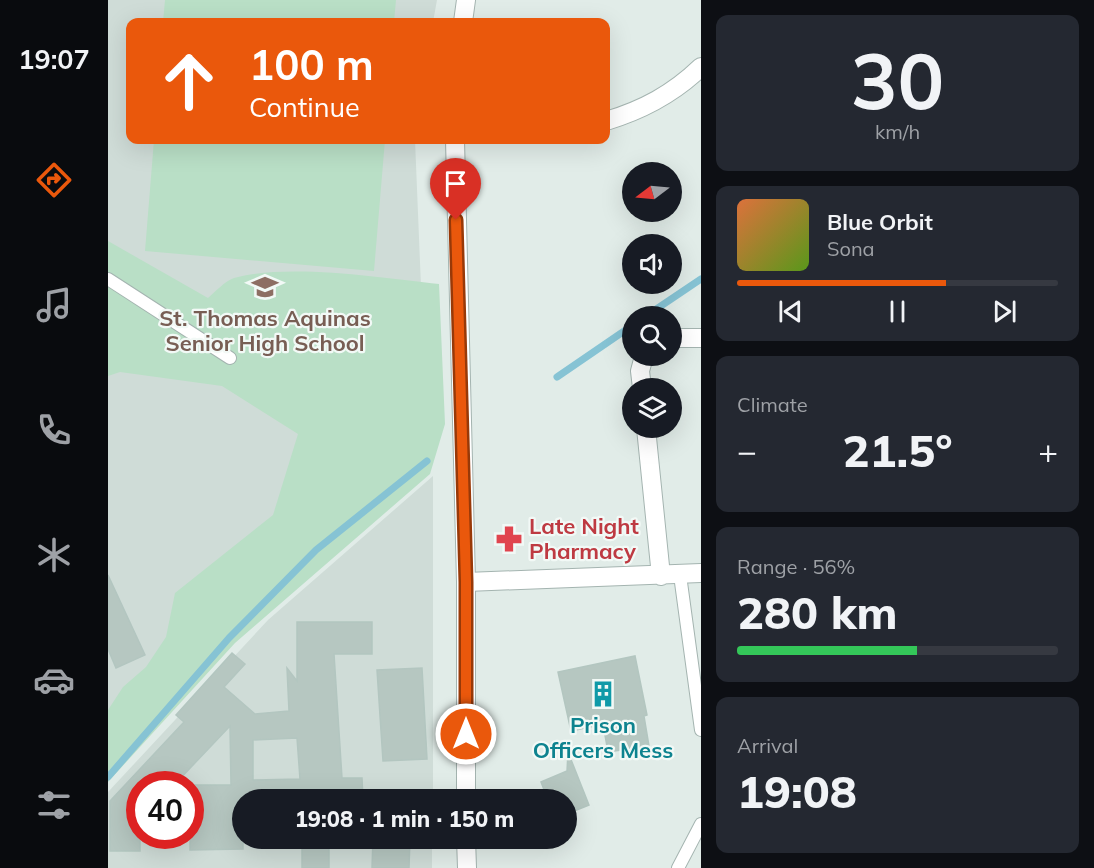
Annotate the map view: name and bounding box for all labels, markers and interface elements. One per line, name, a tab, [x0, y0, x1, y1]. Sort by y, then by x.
text: 30	[851, 31, 944, 129]
text: 100 m	[249, 38, 374, 91]
text: 19:07	[18, 42, 90, 76]
icon: ahead	[150, 42, 228, 120]
text: Continue	[249, 90, 360, 124]
text: km/h	[875, 119, 920, 144]
pin	[430, 158, 481, 220]
icon: directions	[33, 159, 75, 201]
north arrow	[622, 162, 682, 222]
map controls	[622, 162, 682, 438]
icon: arrive	[439, 167, 472, 200]
text: Blue Orbit	[827, 208, 933, 236]
button: sound	[622, 234, 682, 294]
text: Sona	[827, 236, 875, 261]
school or university icon: St. Thomas Aquinas Senior High School	[250, 272, 280, 302]
icon: music	[33, 284, 75, 326]
icon: previous	[774, 295, 807, 328]
icon: pause	[881, 295, 914, 328]
icon: next	[988, 295, 1021, 328]
place label: St. Thomas Aquinas Senior High School	[159, 304, 371, 357]
button: search	[622, 306, 682, 366]
button: layers	[622, 378, 682, 438]
text: Climate	[737, 392, 808, 417]
icon: phone	[33, 409, 75, 451]
text: 21.5°	[843, 422, 952, 478]
text: −	[737, 430, 757, 471]
text: +	[1038, 430, 1058, 471]
place label: Late Night Pharmacy	[529, 512, 639, 565]
pharmacy icon: Late Night Pharmacy	[494, 524, 524, 554]
icon: climate	[33, 534, 75, 576]
text: Range · 56%	[737, 554, 855, 579]
text: 280 km	[737, 584, 898, 640]
icon: car	[33, 659, 75, 701]
building icon: Prison Officers Mess	[588, 679, 618, 709]
position arrow	[434, 702, 498, 766]
place label: Prison Officers Mess	[533, 711, 673, 764]
text: Arrival	[737, 733, 798, 758]
text: 19:08	[737, 763, 857, 819]
speed limit sign: 40	[126, 771, 204, 849]
icon: filters	[33, 784, 75, 826]
text: 19:08 · 1 min · 150 m	[295, 805, 514, 833]

